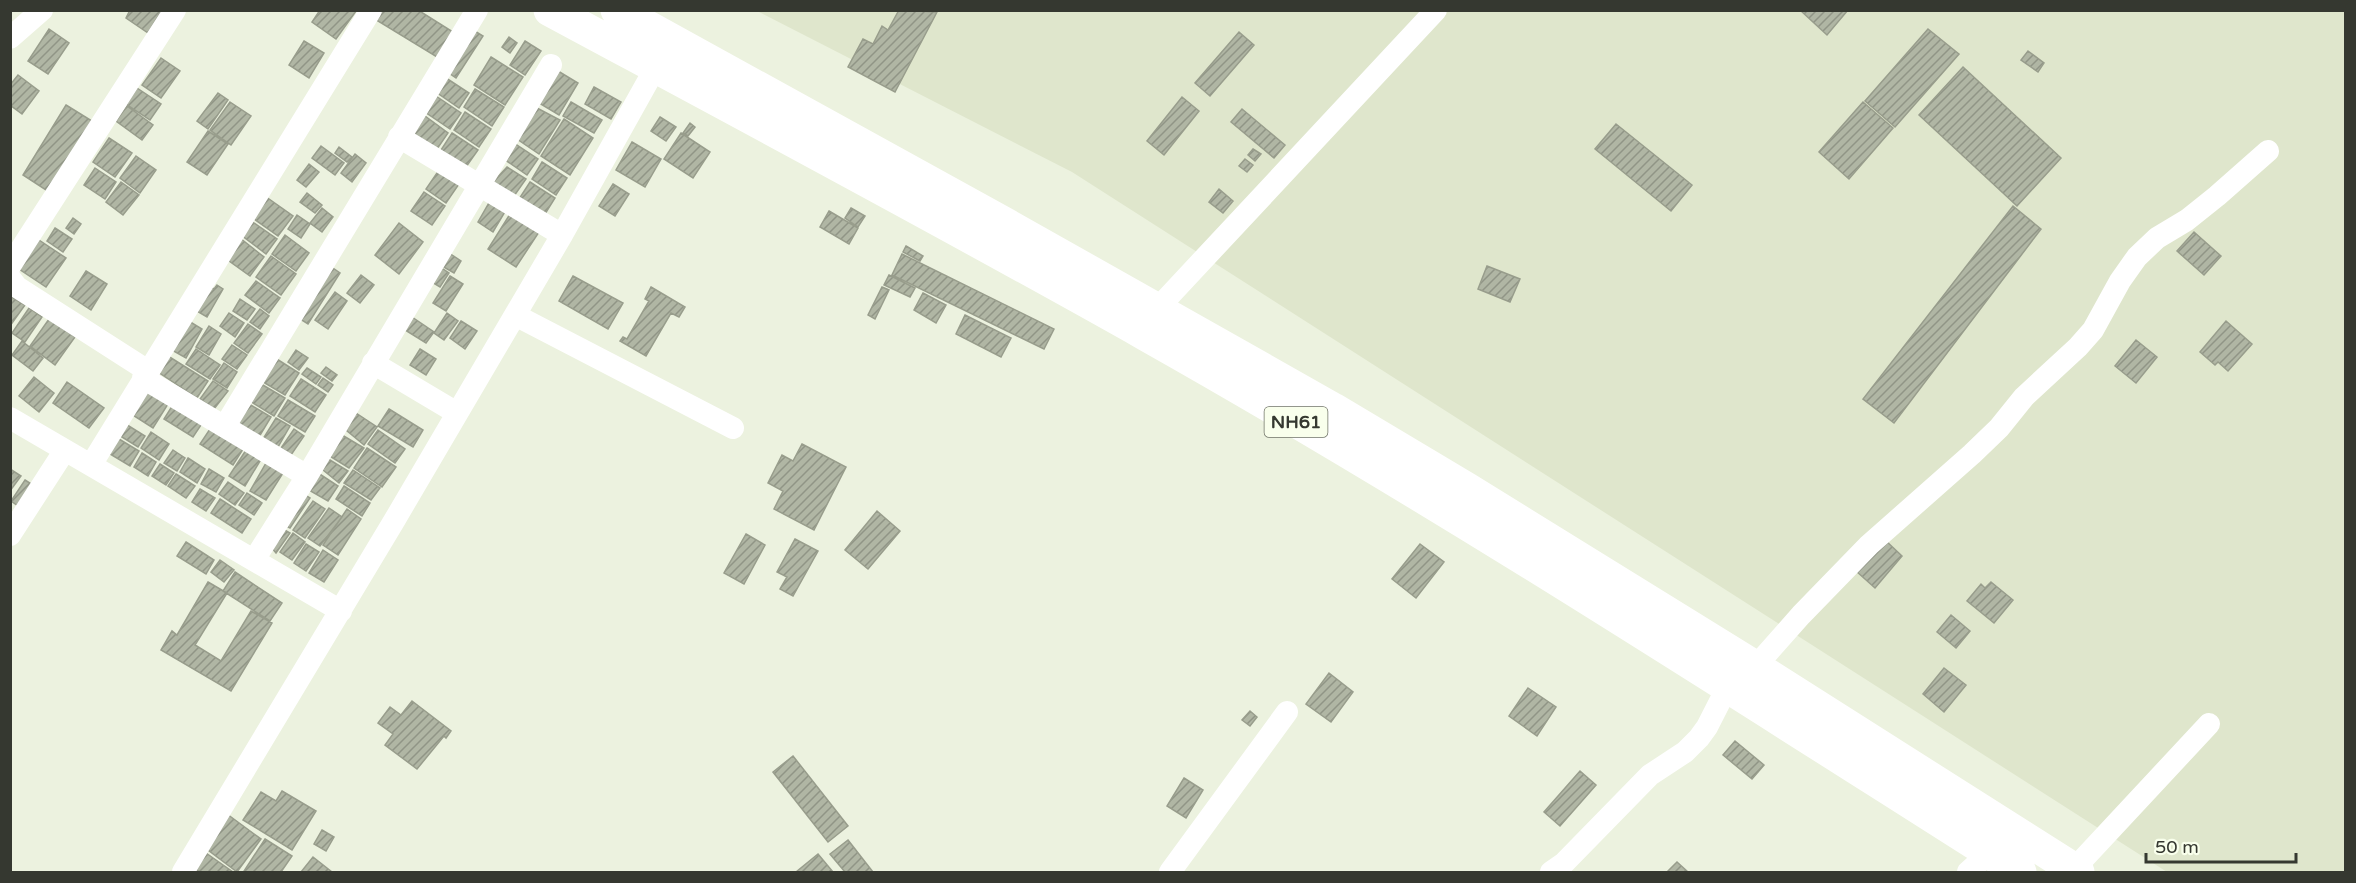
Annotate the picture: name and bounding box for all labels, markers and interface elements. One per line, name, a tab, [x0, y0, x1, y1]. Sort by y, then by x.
road number: NH61	[1264, 407, 1328, 437]
scale bar	[2146, 826, 2296, 864]
text: 50 m	[2155, 836, 2199, 858]

